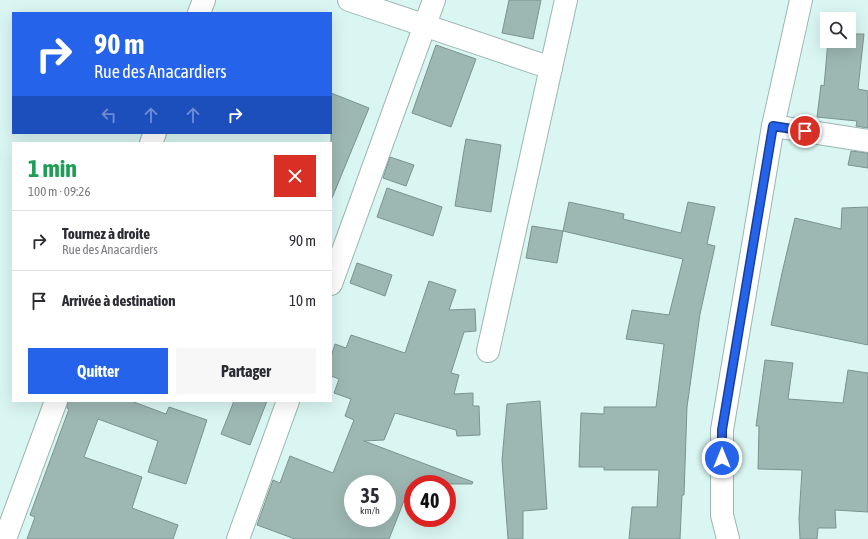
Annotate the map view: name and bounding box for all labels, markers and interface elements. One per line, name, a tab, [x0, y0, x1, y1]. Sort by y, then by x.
map controls	[820, 12, 856, 48]
button: search	[820, 12, 856, 48]
icon: right	[28, 28, 80, 80]
text: 90 m	[94, 28, 144, 60]
text: Rue des Anacardiers	[94, 61, 227, 82]
icon: left	[98, 104, 120, 126]
icon: ahead	[140, 104, 162, 126]
icon: ahead	[182, 104, 204, 126]
icon: right	[224, 104, 246, 126]
pin	[788, 114, 822, 148]
icon: arrive	[794, 120, 816, 142]
text: 1 min	[28, 155, 77, 182]
button: close	[274, 155, 316, 197]
text: 100 m · 09:26	[28, 184, 91, 199]
text: Tournez à droite	[62, 225, 150, 242]
icon: right	[28, 230, 50, 252]
text: 90 m	[289, 232, 316, 249]
text: Rue des Anacardiers	[62, 242, 158, 257]
icon: arrive	[28, 290, 50, 312]
text: Arrivée à destination	[62, 292, 176, 309]
text: 10 m	[289, 292, 316, 309]
button: Quitter	[28, 348, 168, 394]
button: Partager	[176, 348, 316, 394]
position arrow	[701, 437, 743, 479]
speed limit sign: 40	[404, 475, 456, 527]
text: 35	[361, 484, 379, 507]
text: km/h	[360, 505, 380, 516]

